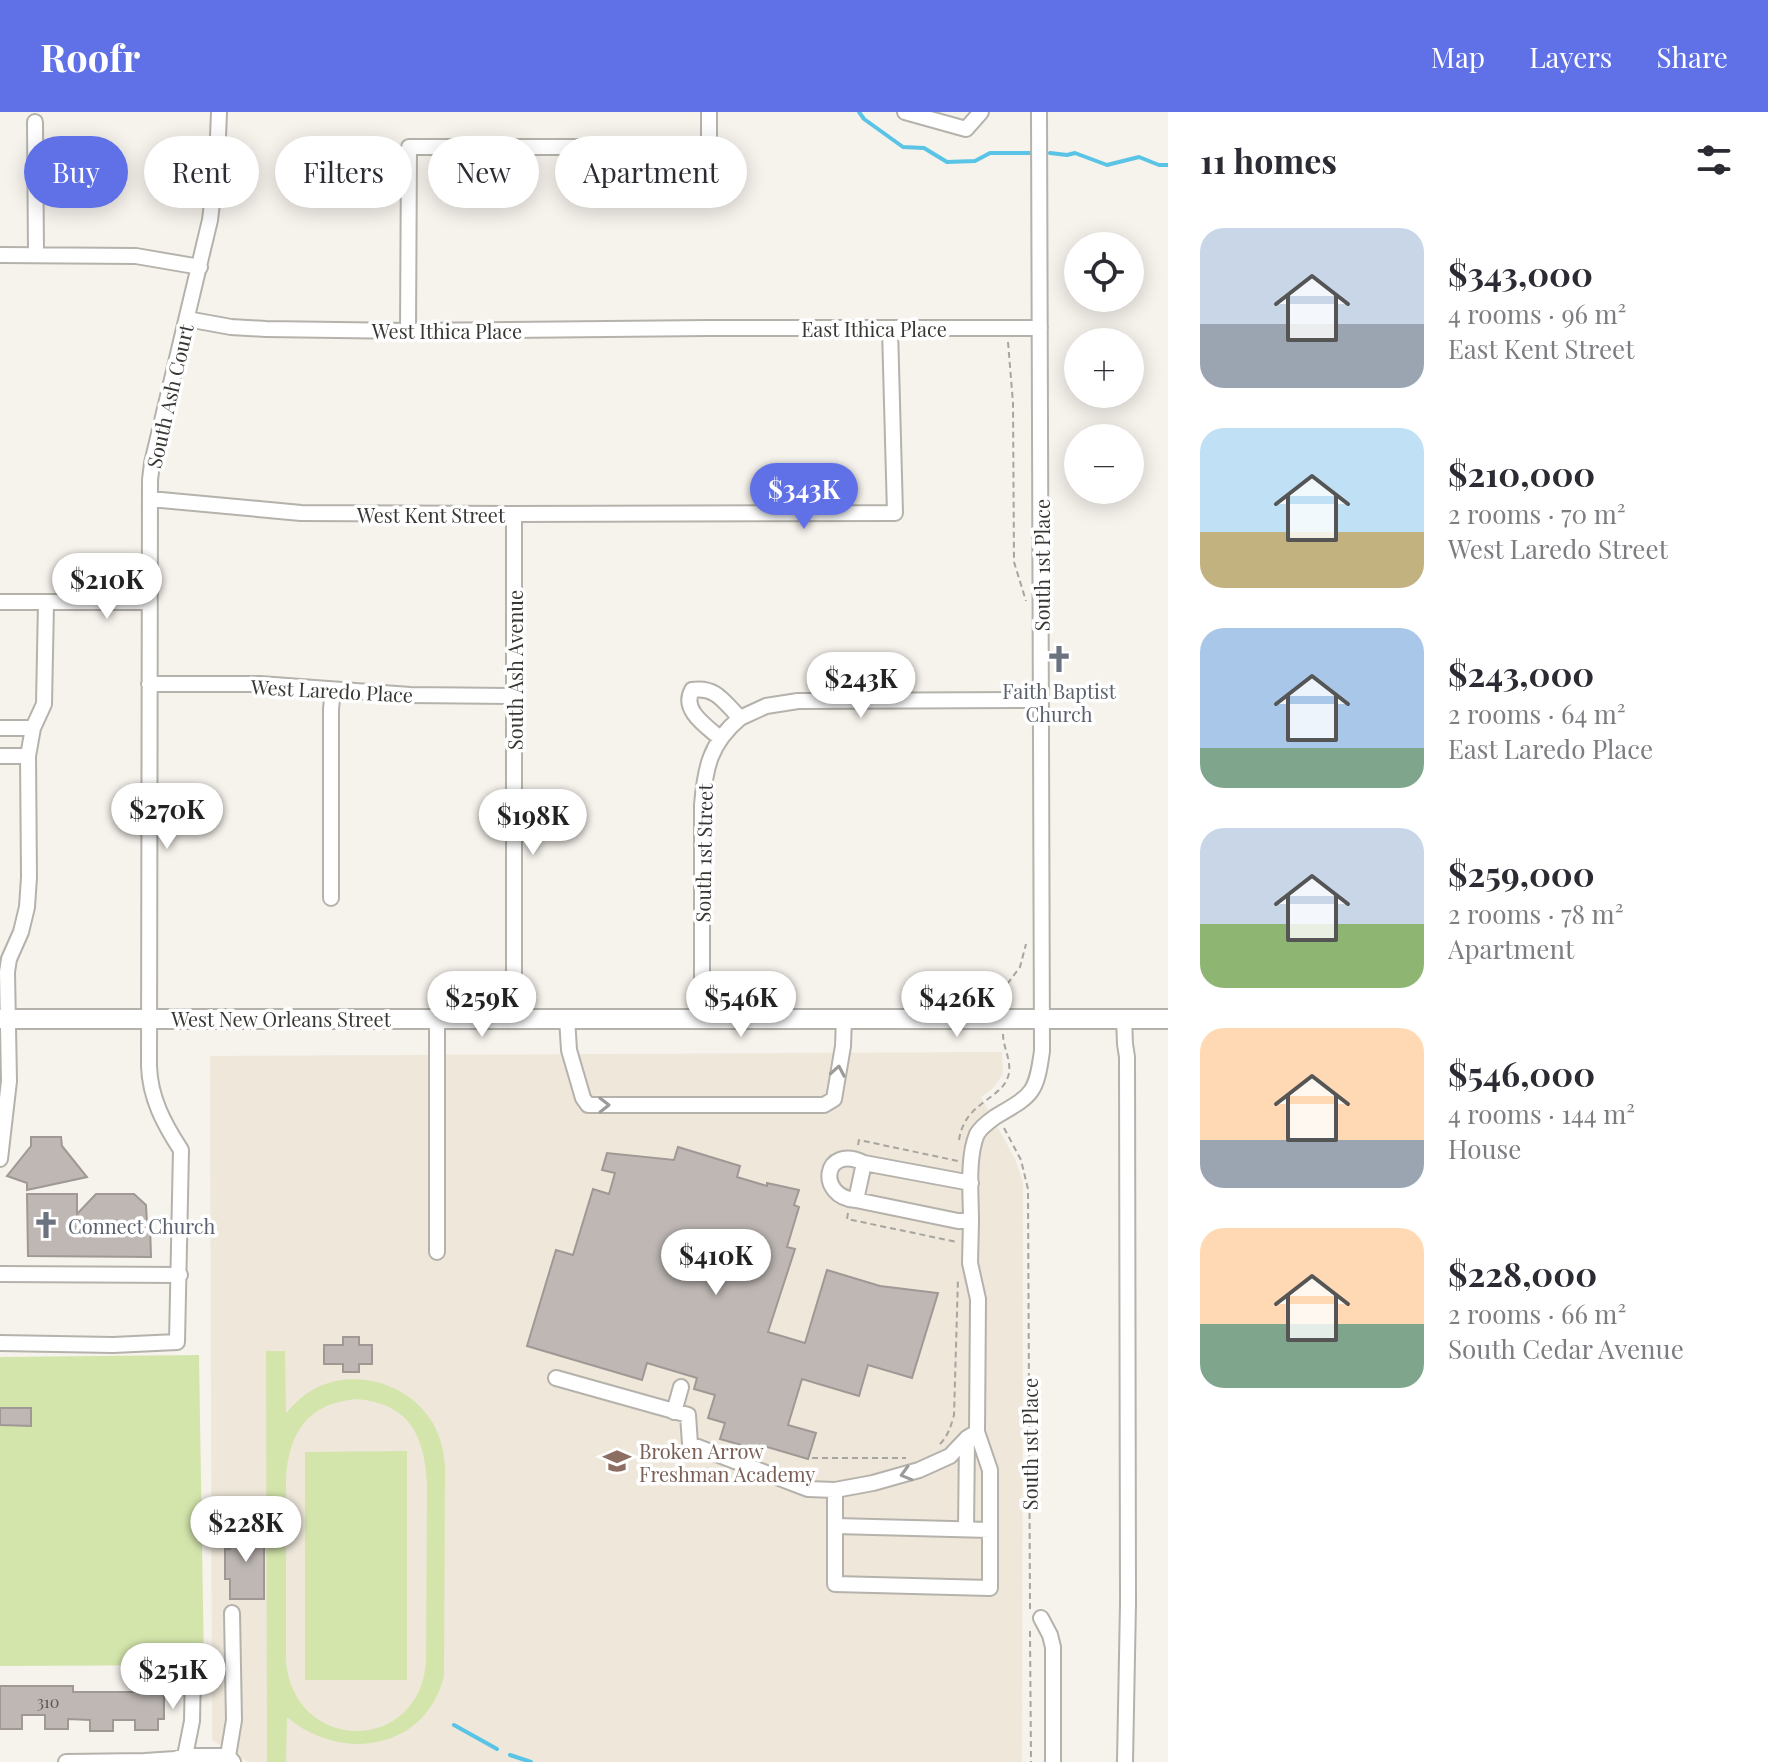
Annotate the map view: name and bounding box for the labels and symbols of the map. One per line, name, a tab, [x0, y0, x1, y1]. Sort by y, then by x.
street label: East Ithica Place	[801, 315, 947, 342]
street label: West Ithica Place	[371, 317, 522, 344]
street label: South Ash Court	[139, 320, 199, 471]
pin: $343K	[748, 463, 860, 531]
street label: South 1st Place	[1028, 499, 1055, 631]
street label: West Kent Street	[356, 501, 506, 528]
pin: $210K	[51, 553, 163, 621]
street label: South Ash Avenue	[501, 590, 528, 750]
church icon: Faith Baptist Church	[1044, 644, 1074, 674]
pin: $243K	[805, 652, 917, 720]
street label: West Laredo Place	[249, 672, 414, 708]
place label: Faith Baptist Church	[1002, 677, 1117, 727]
street label: South 1st Street	[688, 782, 718, 923]
pin: $270K	[111, 783, 223, 851]
pin: $198K	[477, 789, 589, 857]
pin: $259K	[426, 971, 538, 1039]
pin: $546K	[685, 971, 797, 1039]
pin: $426K	[901, 971, 1013, 1039]
street label: West New Orleans Street	[170, 1005, 392, 1032]
one-way arrow	[829, 1065, 846, 1078]
one-way arrow	[598, 1096, 611, 1113]
church icon: Connect Church	[31, 1210, 61, 1240]
place label: Connect Church	[68, 1212, 216, 1239]
pin: $410K	[660, 1229, 772, 1297]
street label: South 1st Place	[1016, 1378, 1043, 1510]
place label: Broken Arrow Freshman Academy	[639, 1437, 815, 1487]
school or university icon: Broken Arrow Freshman Academy	[602, 1446, 632, 1476]
one-way arrow	[899, 1465, 913, 1481]
pin: $228K	[190, 1496, 302, 1564]
pin: $251K	[117, 1643, 229, 1711]
house number: 310	[37, 1691, 59, 1712]

